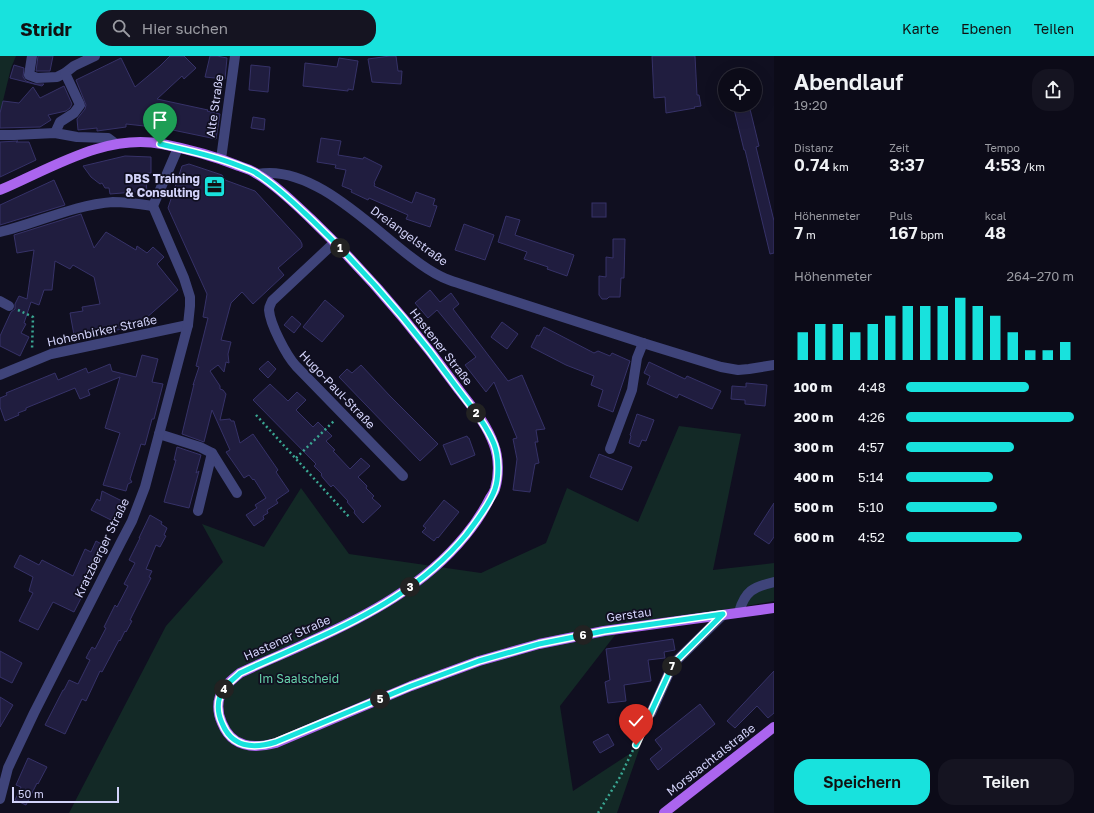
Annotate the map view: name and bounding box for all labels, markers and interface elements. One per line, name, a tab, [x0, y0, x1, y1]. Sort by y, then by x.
search box	[96, 10, 376, 46]
text: Stridr	[20, 17, 72, 40]
icon: search	[110, 17, 132, 39]
text: Hier suchen	[142, 19, 228, 37]
text: Karte	[902, 20, 939, 37]
text: Ebenen	[961, 20, 1012, 37]
text: Teilen	[1034, 20, 1074, 37]
map controls	[718, 68, 762, 112]
button: locate	[718, 68, 762, 112]
text: Abendlauf	[794, 68, 903, 95]
button: share	[1032, 69, 1074, 111]
street label: Alte Straße	[203, 73, 226, 139]
text: 19:20	[794, 97, 828, 113]
pin	[143, 103, 177, 144]
icon: arrive	[149, 109, 171, 131]
text: Distanz	[794, 141, 833, 154]
text: Zeit	[889, 141, 909, 154]
text: Tempo	[985, 141, 1020, 154]
text: 0.74	[794, 154, 830, 175]
text: 3:37	[889, 154, 924, 175]
text: 4:53	[985, 154, 1021, 175]
text: km	[830, 160, 849, 173]
text: /km	[1021, 160, 1045, 173]
place label: DBS Training & Consulting	[125, 171, 200, 200]
office icon: DBS Training & Consulting	[202, 173, 228, 199]
street label: Dreiangelstraße	[368, 203, 451, 269]
text: Höhenmeter	[794, 209, 860, 222]
text: Puls	[889, 209, 913, 222]
text: kcal	[985, 209, 1006, 222]
text: 7	[794, 222, 803, 243]
text: 167	[889, 222, 918, 243]
text: 48	[985, 222, 1006, 243]
text: m	[803, 228, 816, 241]
text: bpm	[918, 228, 944, 241]
pin: 1	[330, 238, 350, 258]
text: 1	[337, 241, 343, 254]
text: Höhenmeter	[794, 268, 872, 284]
text: 264–270 m	[1007, 268, 1074, 284]
street label: Hastener Straße	[407, 305, 476, 388]
street label: Hohenbirker Straße	[46, 312, 158, 349]
street label: Hugo-Paul-Straße	[296, 347, 378, 432]
text: 100 m	[794, 379, 832, 395]
text: 4:48	[858, 379, 886, 395]
pin: 2	[466, 403, 486, 423]
text: 2	[473, 406, 479, 419]
text: 200 m	[794, 409, 833, 425]
text: 4:26	[858, 409, 885, 425]
text: 300 m	[794, 439, 833, 455]
text: 4:57	[858, 439, 884, 455]
text: 400 m	[794, 469, 834, 485]
text: 5:14	[858, 469, 884, 485]
street label: Kratzberger Straße	[71, 495, 132, 600]
text: 500 m	[794, 499, 833, 515]
text: 5:10	[858, 499, 884, 515]
text: 600 m	[794, 529, 834, 545]
text: 4:52	[858, 529, 885, 545]
pin: 3	[400, 577, 420, 597]
text: 3	[407, 580, 413, 593]
street label: Gerstau	[605, 604, 652, 625]
street label: Hastener Straße	[241, 612, 333, 663]
pin: 6	[573, 625, 593, 645]
text: 6	[580, 628, 587, 641]
pin: 7	[662, 656, 682, 676]
text: 7	[669, 659, 675, 672]
park label: Im Saalscheid	[259, 671, 339, 686]
pin: 4	[214, 679, 234, 699]
text: 4	[221, 682, 227, 695]
pin: 5	[370, 689, 390, 709]
text: 5	[377, 692, 383, 705]
pin	[619, 704, 653, 745]
icon: check	[625, 710, 647, 732]
street label: Morsbachtalstraße	[663, 720, 758, 799]
button: Speichern	[794, 759, 930, 805]
button: Teilen	[938, 759, 1074, 805]
scale bar	[12, 785, 119, 804]
text: 50 m	[18, 787, 44, 800]

